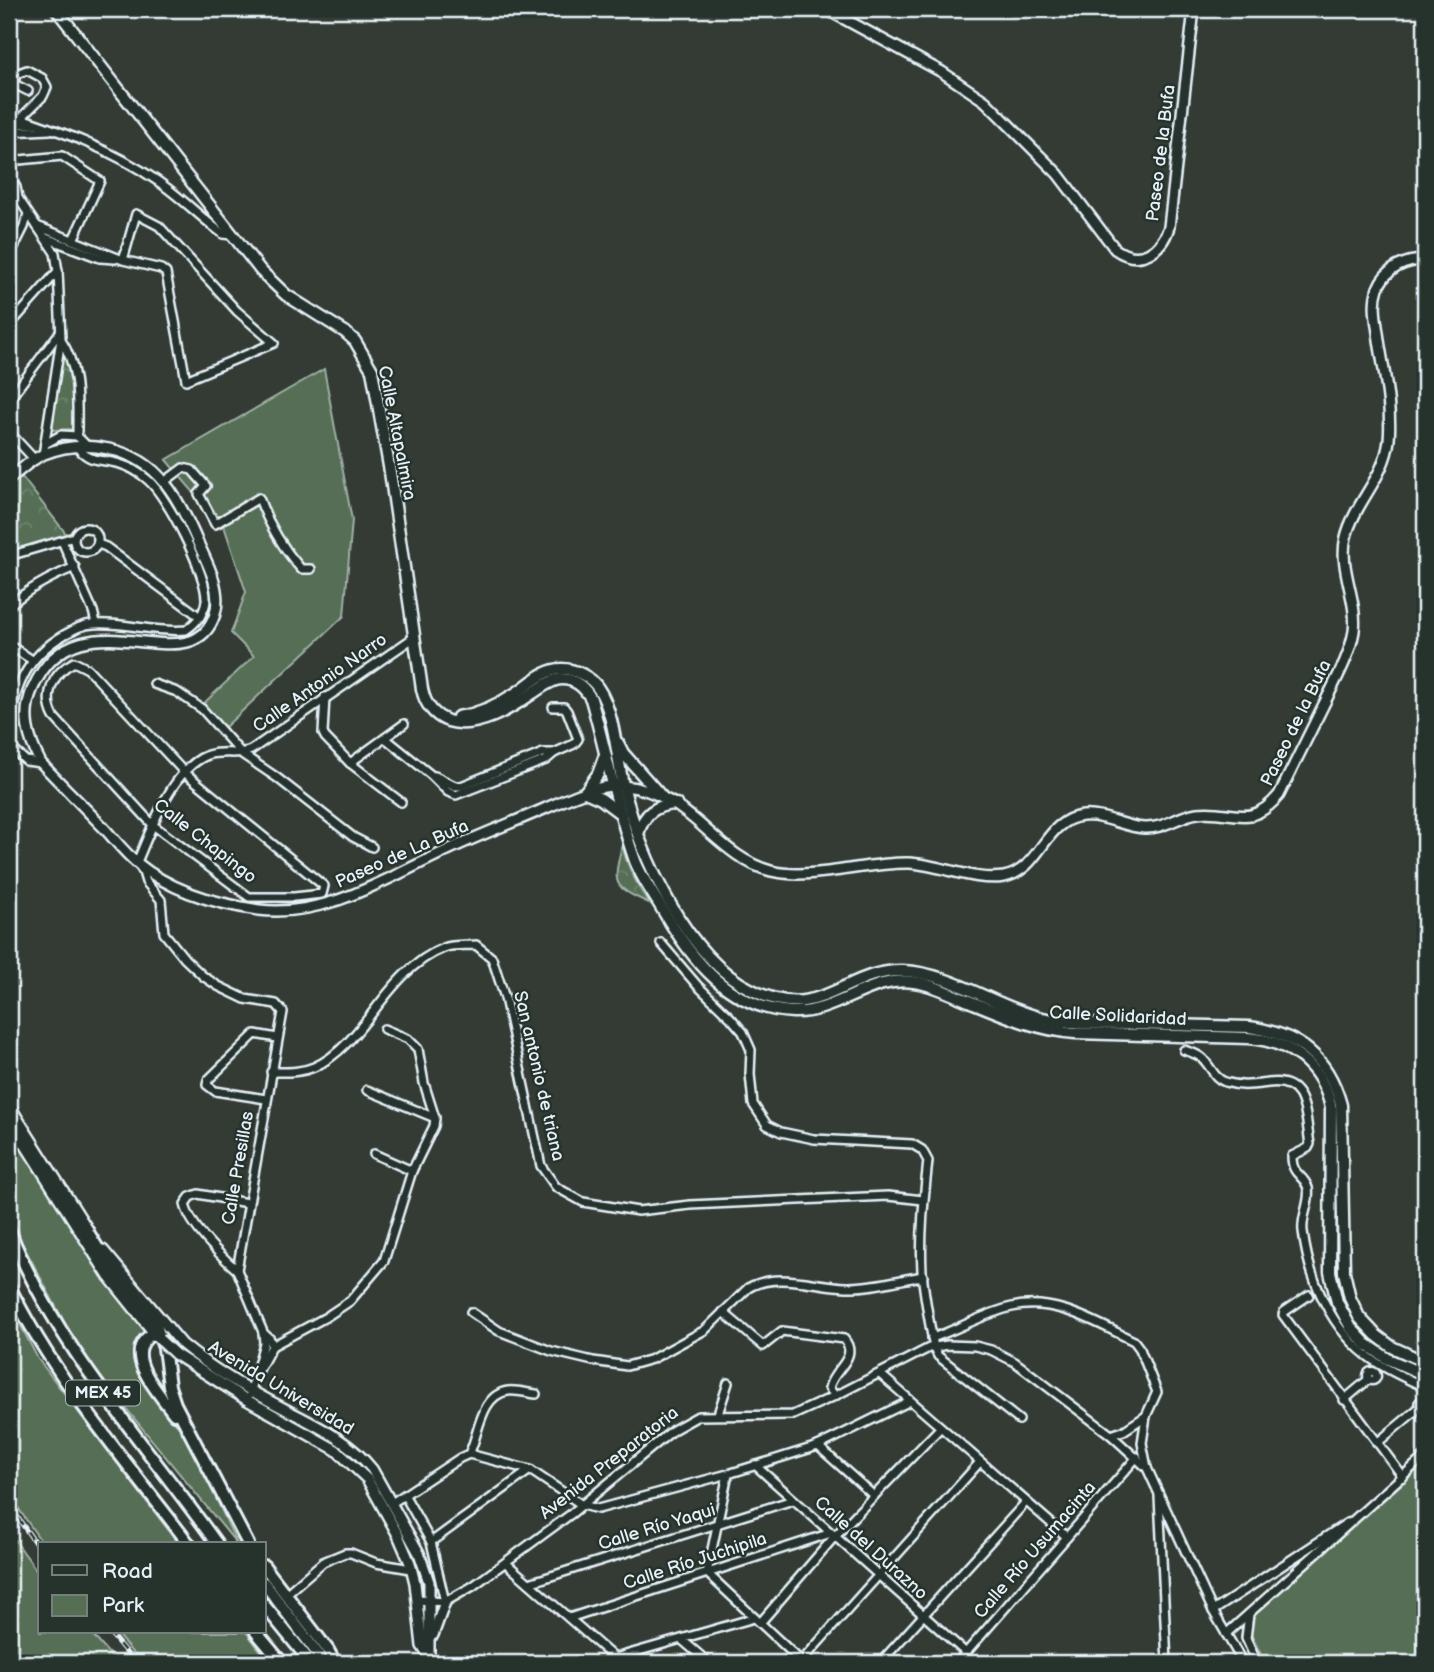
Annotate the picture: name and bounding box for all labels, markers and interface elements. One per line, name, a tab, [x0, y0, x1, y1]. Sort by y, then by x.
street label: Paseo de la Bufa	[1142, 83, 1180, 223]
street label: Calle Altapalmira	[374, 364, 420, 502]
street label: Calle Antonio Narro	[249, 629, 391, 737]
street label: Paseo de la Bufa	[1256, 657, 1336, 789]
street label: Calle Chapingo	[149, 794, 261, 888]
street label: Paseo de La Bufa	[332, 815, 472, 893]
street label: San antonio de triana	[509, 989, 569, 1163]
street label: Calle Solidaridad	[1049, 1002, 1187, 1030]
street label: Calle Presillas	[218, 1110, 258, 1226]
street label: Avenida Universidad	[205, 1336, 357, 1440]
road number: MEX 45	[66, 1380, 140, 1406]
street label: Avenida Preparatoria	[535, 1402, 683, 1524]
street label: Calle Río Usumacinta	[970, 1477, 1100, 1623]
street label: Calle del Durazno	[810, 1492, 932, 1604]
street label: Calle Río Yaqui	[596, 1499, 718, 1555]
street label: Calle Río Juchipila	[621, 1528, 769, 1594]
legend	[38, 1542, 266, 1634]
text: Road	[102, 1559, 153, 1584]
text: Park	[102, 1593, 145, 1618]

